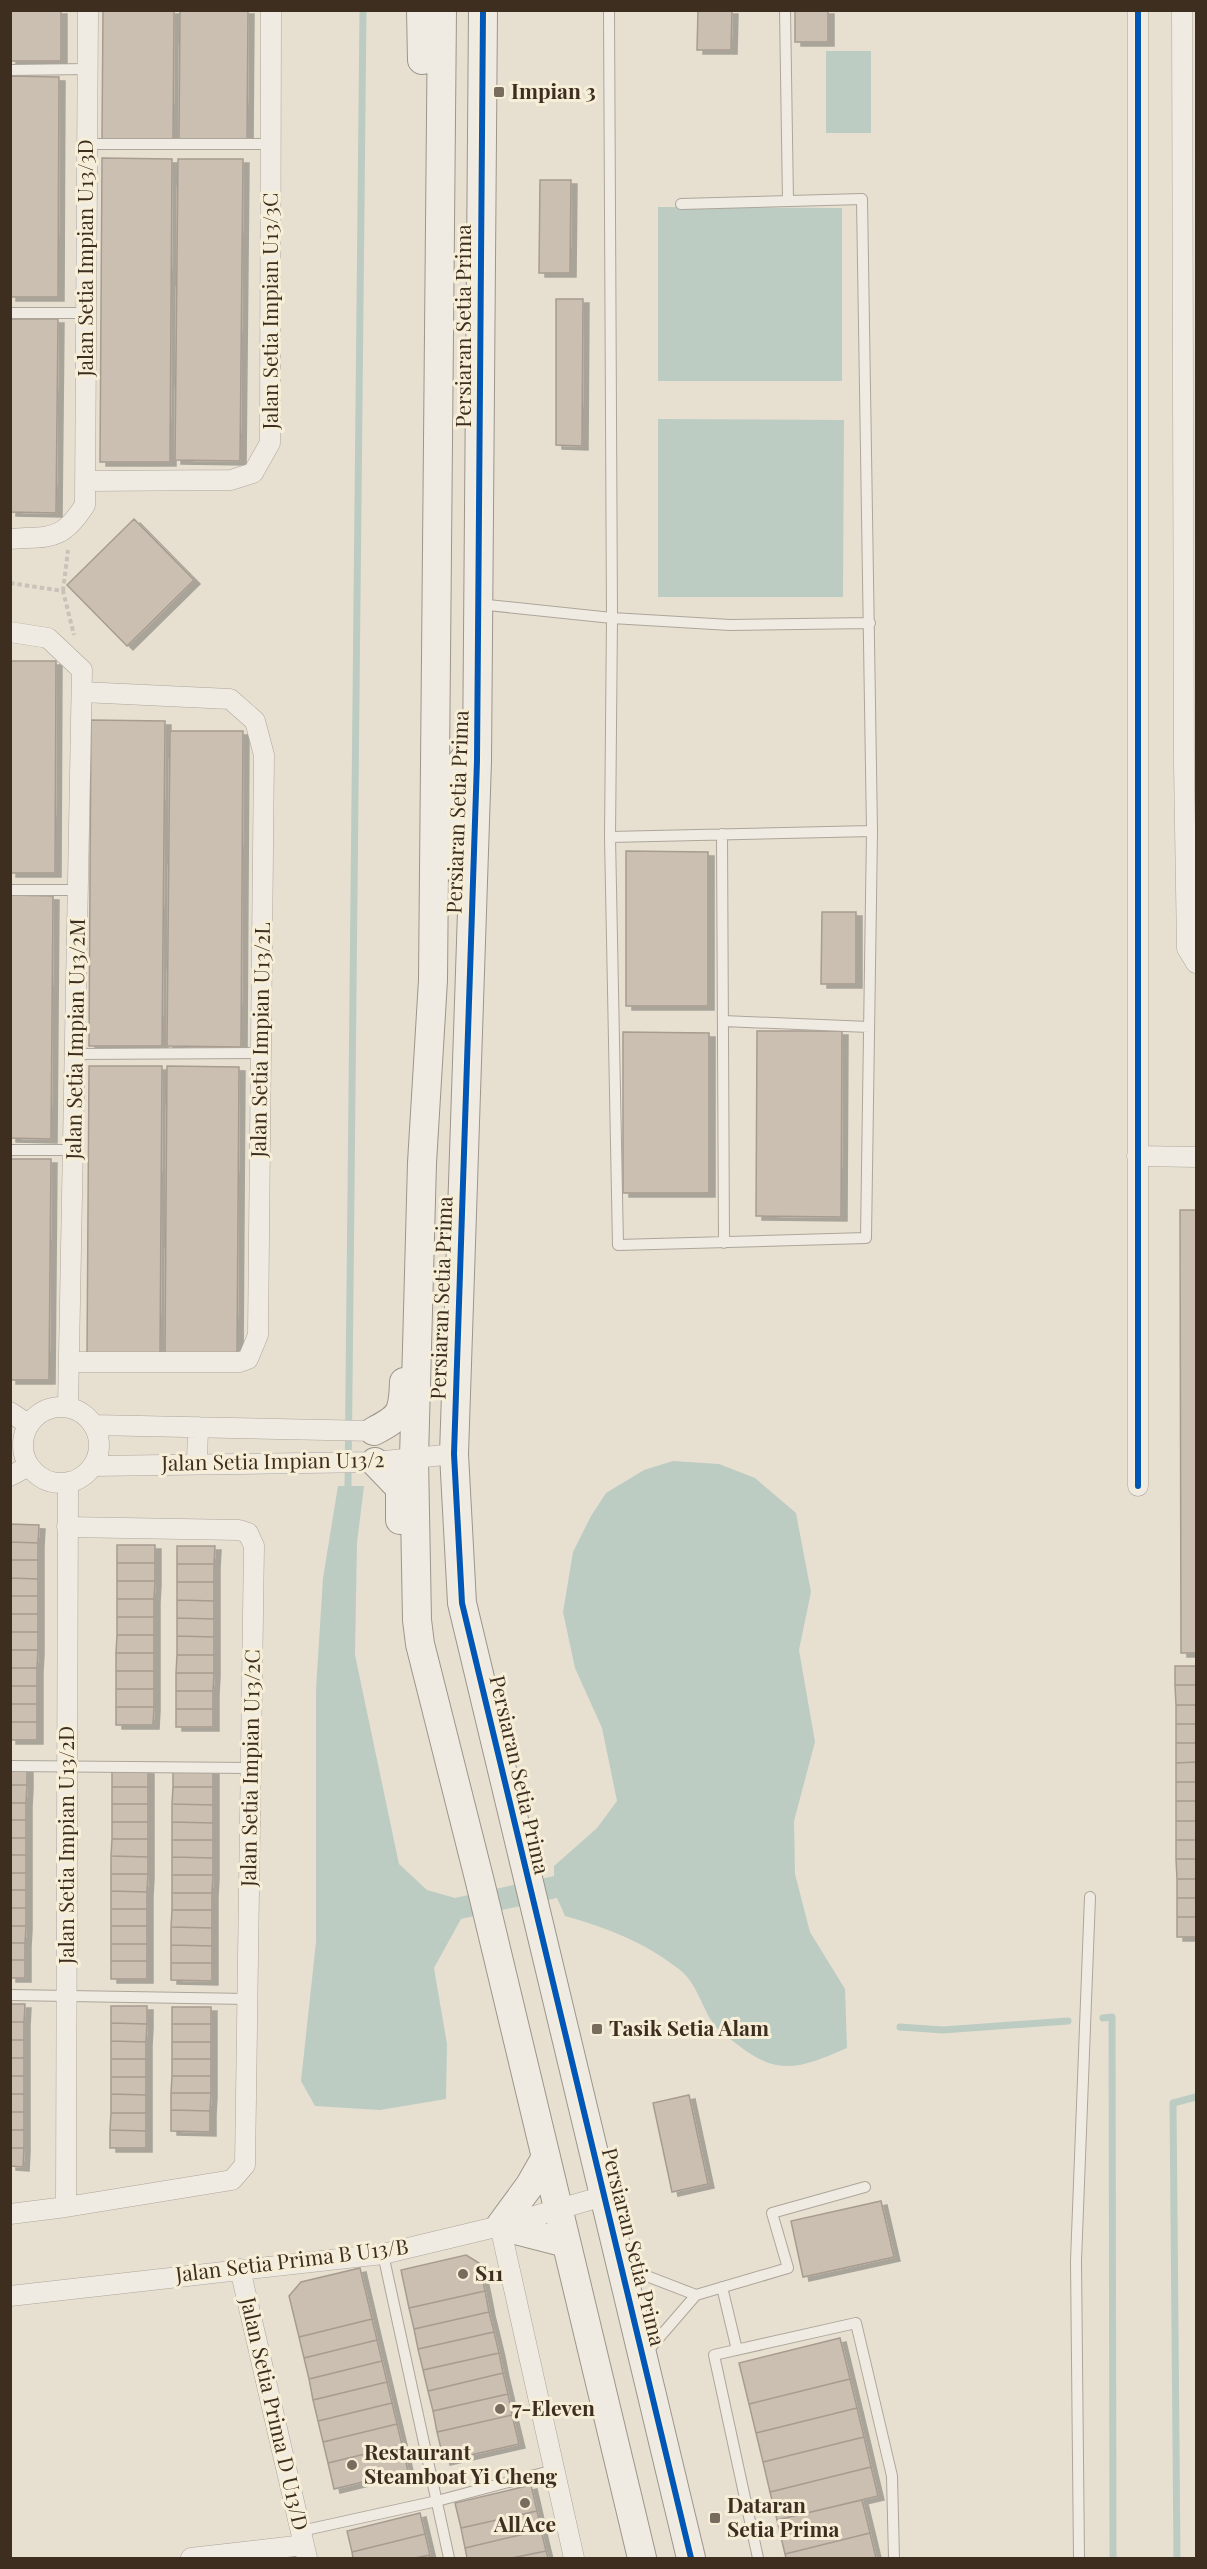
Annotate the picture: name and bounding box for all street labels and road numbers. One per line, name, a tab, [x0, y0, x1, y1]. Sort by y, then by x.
street label: Jalan Setia Impian U13/3D	[70, 139, 98, 378]
street label: Jalan Setia Impian U13/3C	[255, 193, 283, 430]
street label: Persiaran Setia Prima	[448, 224, 476, 428]
street label: Persiaran Setia Prima	[438, 709, 474, 914]
street label: Jalan Setia Impian U13/2M	[58, 918, 90, 1161]
street label: Jalan Setia Impian U13/2L	[243, 922, 275, 1159]
street label: Persiaran Setia Prima	[422, 1195, 458, 1400]
street label: Jalan Setia Impian U13/2	[160, 1444, 385, 1476]
street label: Jalan Setia Impian U13/2C	[233, 1649, 265, 1888]
street label: Persiaran Setia Prima	[484, 1672, 558, 1877]
street label: Jalan Setia Impian U13/2D	[51, 1726, 79, 1965]
street label: Persiaran Setia Prima	[597, 2144, 673, 2349]
street label: Jalan Setia Prima B U13/B	[173, 2231, 410, 2287]
street label: Jalan Setia Prima D U13/D	[235, 2293, 316, 2533]

